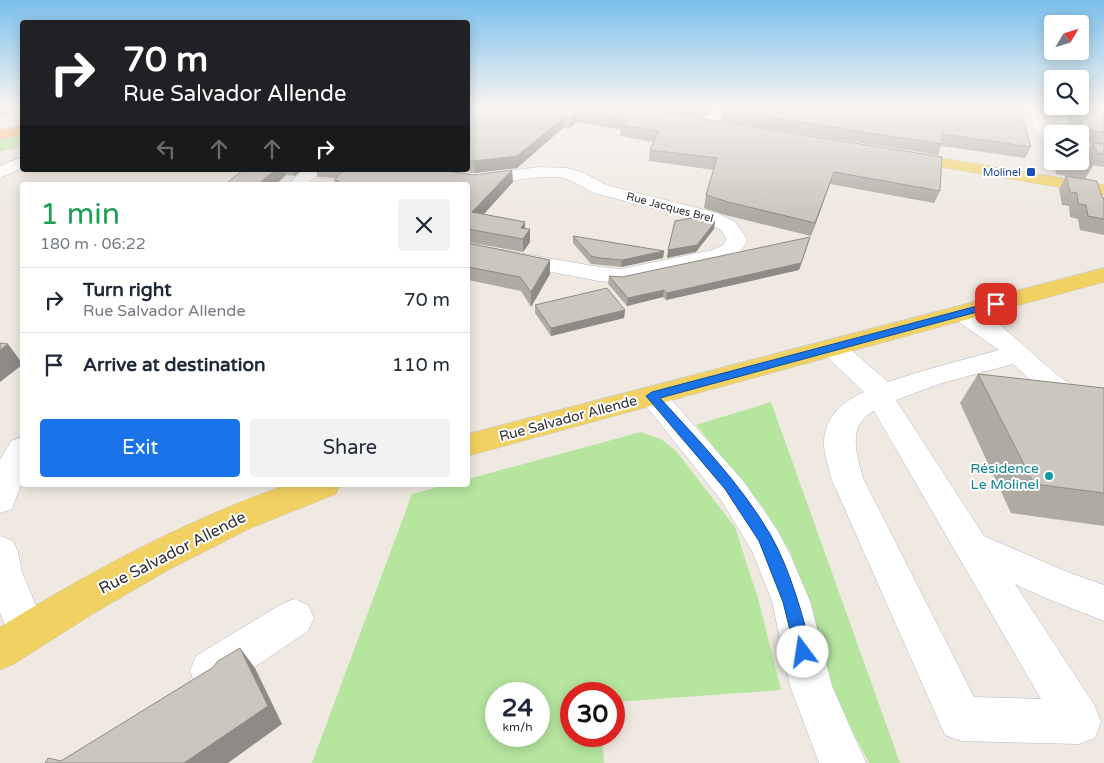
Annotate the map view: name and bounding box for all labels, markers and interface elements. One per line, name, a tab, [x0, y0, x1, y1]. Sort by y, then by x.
north arrow	[1044, 15, 1089, 60]
map controls	[1044, 15, 1089, 170]
text: 70 m	[123, 39, 208, 81]
icon: right	[40, 40, 105, 105]
button: search	[1044, 70, 1089, 115]
text: Rue Salvador Allende	[123, 81, 346, 107]
button: layers	[1044, 125, 1089, 170]
icon: left	[152, 135, 180, 163]
icon: ahead	[205, 135, 233, 163]
icon: ahead	[258, 135, 286, 163]
icon: right	[311, 135, 339, 163]
place label: Molinel	[983, 166, 1021, 179]
marker: Molinel	[1025, 166, 1037, 178]
street label: Rue Jacques Brel	[625, 190, 715, 225]
text: 1 min	[40, 196, 120, 233]
button: close	[398, 199, 450, 251]
text: 180 m · 06:22	[40, 234, 146, 254]
text: Turn right	[83, 279, 171, 301]
pin	[975, 283, 1017, 325]
icon: right	[40, 286, 68, 314]
text: 70 m	[404, 289, 450, 311]
icon: arrive	[982, 290, 1010, 318]
text: Rue Salvador Allende	[83, 301, 245, 321]
icon: arrive	[40, 351, 68, 379]
text: Arrive at destination	[83, 354, 266, 376]
text: 110 m	[392, 354, 450, 376]
street label: Rue Salvador Allende	[497, 392, 639, 445]
button: Exit	[40, 419, 240, 477]
button: Share	[250, 419, 450, 477]
place label: Résidence Le Molinel	[970, 460, 1039, 493]
marker: Résidence Le Molinel	[1043, 470, 1055, 482]
street label: Rue Salvador Allende	[96, 507, 249, 599]
position arrow	[776, 625, 828, 677]
speed limit sign: 30	[560, 682, 625, 747]
text: 24	[502, 693, 533, 723]
text: km/h	[502, 720, 533, 734]

